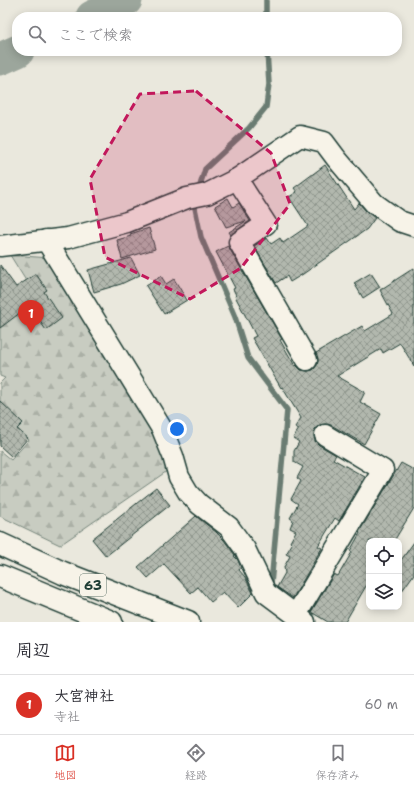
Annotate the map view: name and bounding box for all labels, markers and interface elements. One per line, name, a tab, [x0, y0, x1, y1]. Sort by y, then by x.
search box	[12, 12, 402, 56]
icon: search	[26, 23, 48, 45]
text: ここで検索	[58, 25, 133, 45]
pin: 1	[18, 300, 44, 333]
your location	[167, 419, 187, 439]
map controls	[366, 538, 402, 610]
button: locate	[366, 538, 402, 574]
road number: 63	[80, 574, 106, 596]
button: layers	[366, 574, 402, 610]
text: 周辺	[16, 639, 50, 661]
text: 大宮神社	[54, 686, 114, 706]
text: 1	[26, 696, 32, 713]
text: 60 m	[365, 696, 398, 713]
text: 寺社	[54, 708, 80, 725]
tab: 地図	[54, 742, 76, 783]
tab: 経路	[185, 742, 207, 783]
tab: 保存済み	[316, 742, 360, 783]

